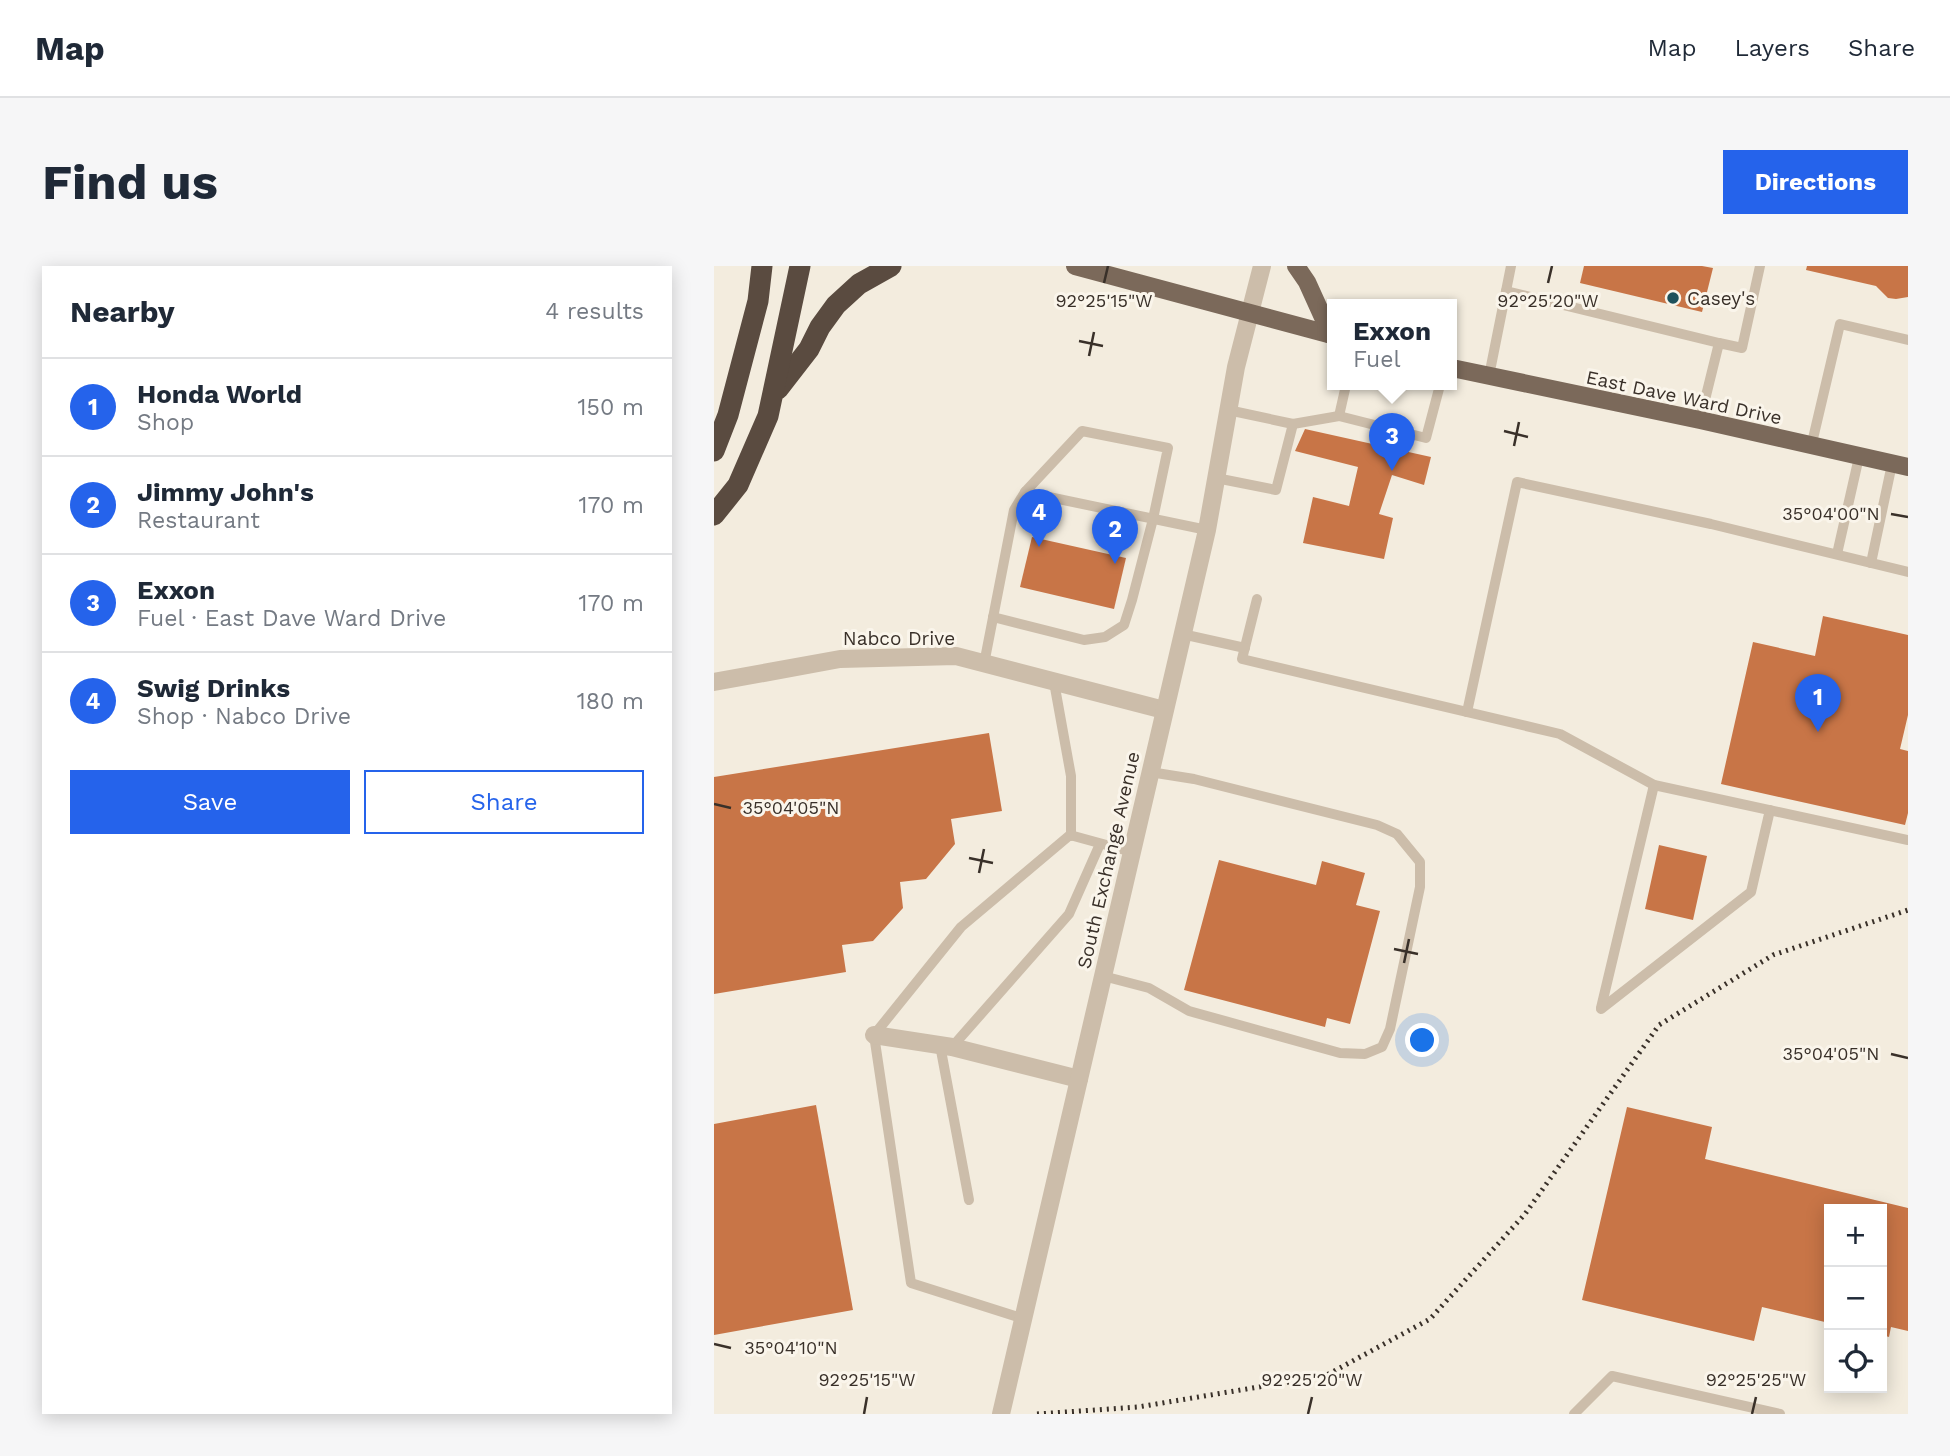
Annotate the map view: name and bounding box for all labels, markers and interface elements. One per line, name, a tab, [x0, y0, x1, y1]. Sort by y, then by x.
text: Map	[35, 29, 105, 68]
text: Map	[1648, 34, 1696, 62]
text: Layers	[1734, 34, 1810, 62]
text: Share	[1848, 34, 1915, 62]
button: Directions	[1723, 150, 1908, 214]
text: Find us	[42, 153, 218, 211]
place label: Casey's	[1687, 287, 1755, 310]
text: 92°25'15"W	[1055, 290, 1153, 311]
text: 92°25'20"W	[1497, 290, 1599, 311]
marker: Casey's	[1665, 290, 1681, 306]
text: Nearby	[70, 294, 175, 329]
text: 4 results	[545, 298, 644, 325]
popup	[1327, 299, 1457, 390]
text: Exxon	[1353, 316, 1431, 346]
text: Fuel	[1353, 346, 1401, 373]
street label: East Dave Ward Drive	[1584, 365, 1784, 429]
text: Honda World	[137, 379, 302, 409]
text: 1	[88, 394, 98, 421]
text: 150 m	[578, 394, 644, 421]
text: Shop	[137, 409, 194, 436]
pin: 3	[1369, 413, 1415, 471]
text: Jimmy John's	[137, 477, 314, 507]
pin: 4	[1016, 489, 1062, 547]
text: 2	[86, 492, 100, 519]
text: 170 m	[579, 492, 644, 519]
text: 35°04'00"N	[1782, 503, 1880, 524]
pin: 2	[1092, 506, 1138, 564]
text: Restaurant	[137, 507, 260, 534]
text: Exxon	[137, 575, 215, 605]
text: 3	[86, 590, 100, 617]
text: 170 m	[579, 590, 644, 617]
text: Fuel · East Dave Ward Drive	[137, 605, 446, 632]
street label: Nabco Drive	[843, 627, 955, 650]
text: Swig Drinks	[137, 673, 290, 703]
pin: 1	[1795, 674, 1841, 732]
text: 4	[86, 688, 100, 715]
text: 180 m	[577, 688, 644, 715]
text: Shop · Nabco Drive	[137, 703, 351, 730]
street label: South Exchange Avenue	[1072, 749, 1145, 971]
button: Save	[70, 770, 350, 834]
button: Share	[364, 770, 644, 834]
text: 35°04'05"N	[743, 797, 839, 818]
your location	[1405, 1023, 1439, 1057]
text: 35°04'05"N	[1783, 1043, 1879, 1064]
map controls	[1824, 1204, 1887, 1393]
button: +	[1824, 1204, 1887, 1267]
button: −	[1824, 1267, 1887, 1330]
button: locate	[1824, 1330, 1887, 1393]
text: 35°04'10"N	[744, 1337, 838, 1358]
text: 92°25'15"W	[818, 1369, 916, 1390]
text: 92°25'20"W	[1261, 1369, 1363, 1390]
text: 92°25'25"W	[1706, 1369, 1806, 1390]

